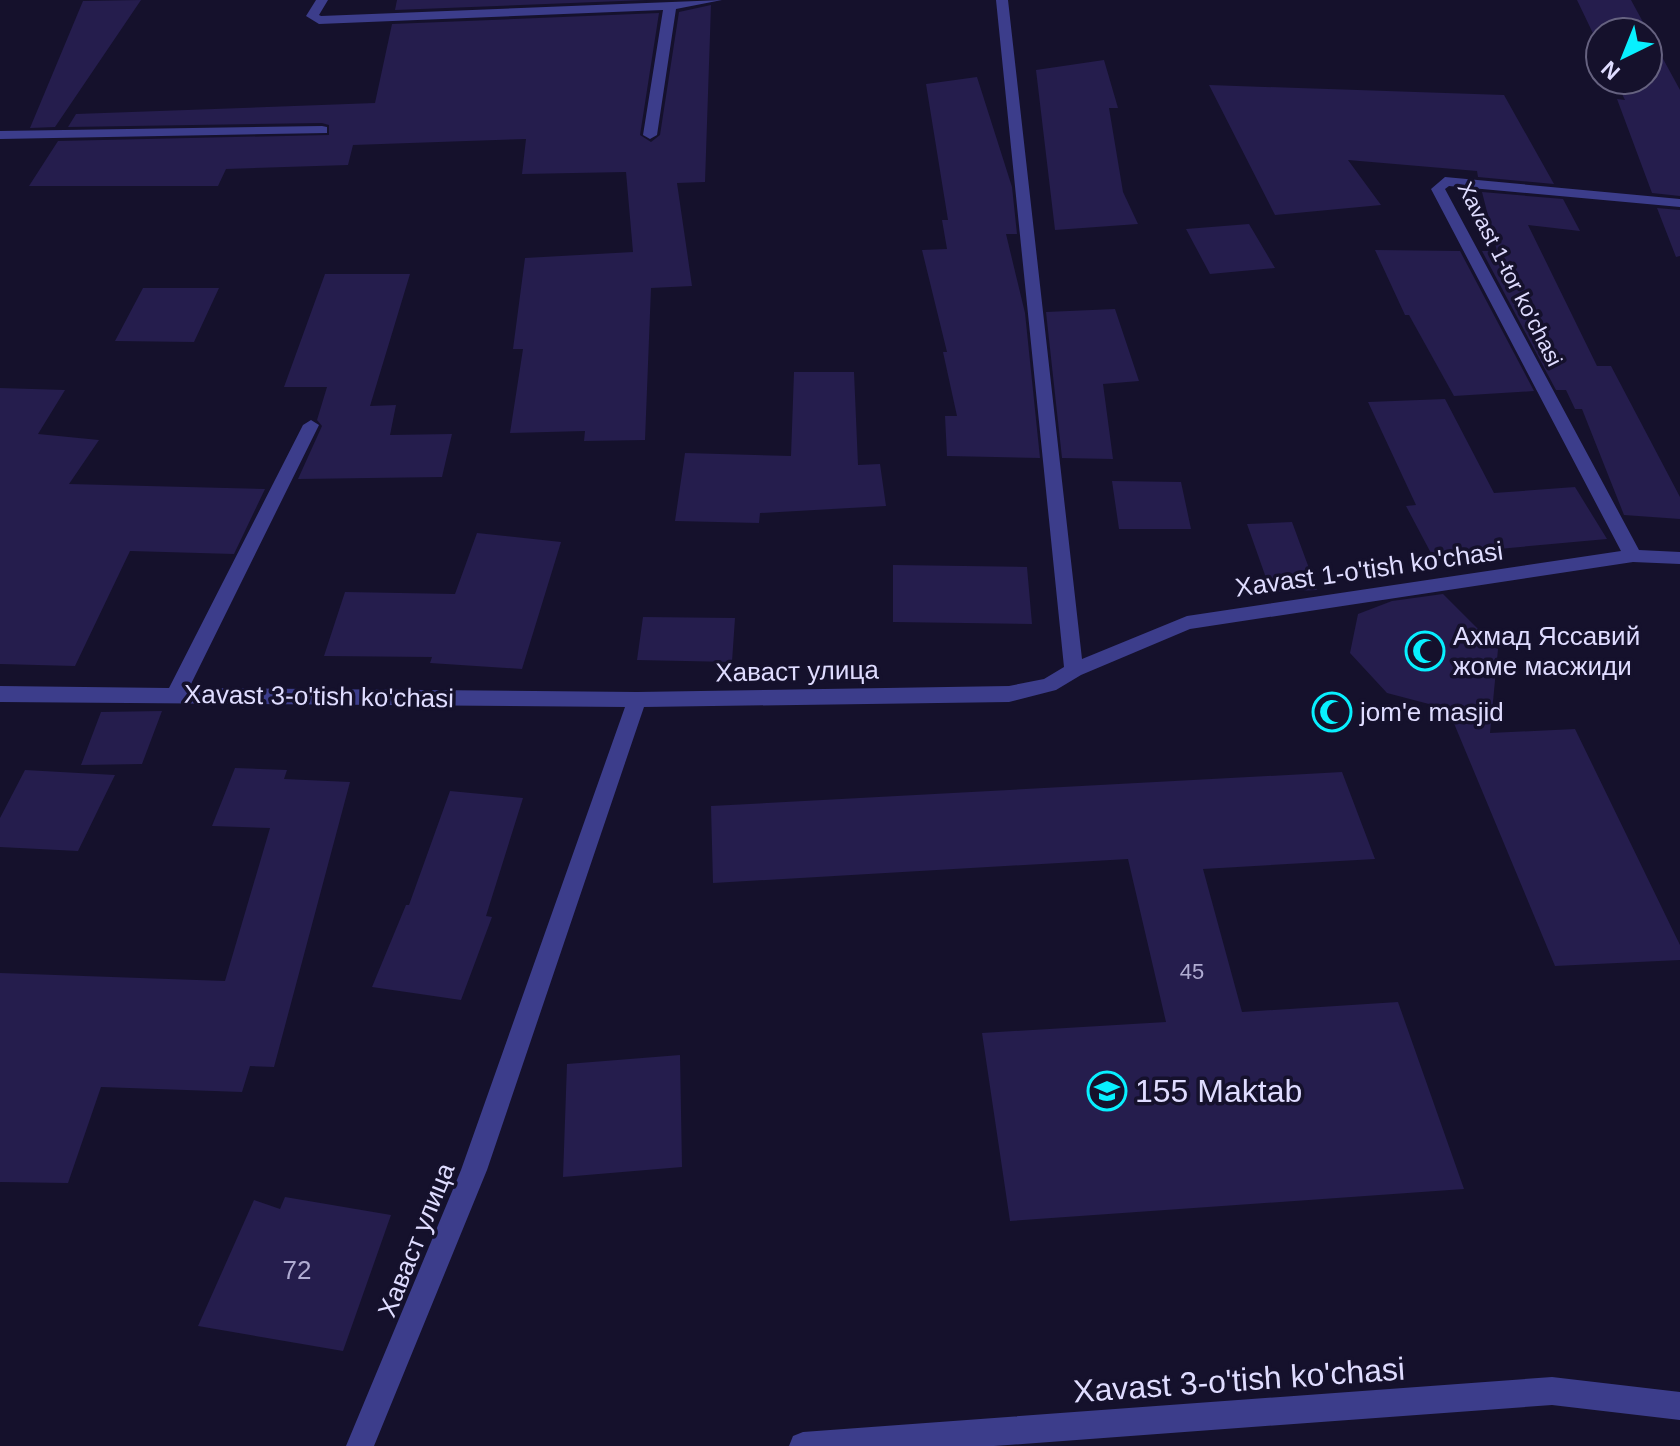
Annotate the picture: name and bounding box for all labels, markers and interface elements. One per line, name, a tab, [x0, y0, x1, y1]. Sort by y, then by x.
north arrow	[1584, 16, 1664, 96]
text: N	[1596, 56, 1625, 85]
street label: Xavast 1-tor ko'chasi	[1453, 178, 1567, 370]
street label: Xavast 1-o'tish ko'chasi	[1233, 535, 1505, 603]
place label: Ахмад Яссавий жоме масжиди	[1453, 621, 1640, 681]
mosque icon: Ахмад Яссавий жоме масжиди	[1404, 630, 1446, 672]
street label: Хаваст улица	[715, 655, 879, 687]
street label: Xavast 3-o'tish ko'chasi	[184, 679, 454, 713]
mosque icon: jom'e masjid	[1311, 691, 1353, 733]
place label: jom'e masjid	[1359, 697, 1504, 727]
house number: 45	[1180, 959, 1204, 984]
school or university icon: 155 Maktab	[1086, 1070, 1128, 1112]
place label: 155 Maktab	[1135, 1073, 1302, 1109]
street label: Хаваст улица	[371, 1158, 461, 1321]
house number: 72	[283, 1255, 311, 1285]
street label: Xavast 3-o'tish ko'chasi	[1072, 1350, 1406, 1410]

